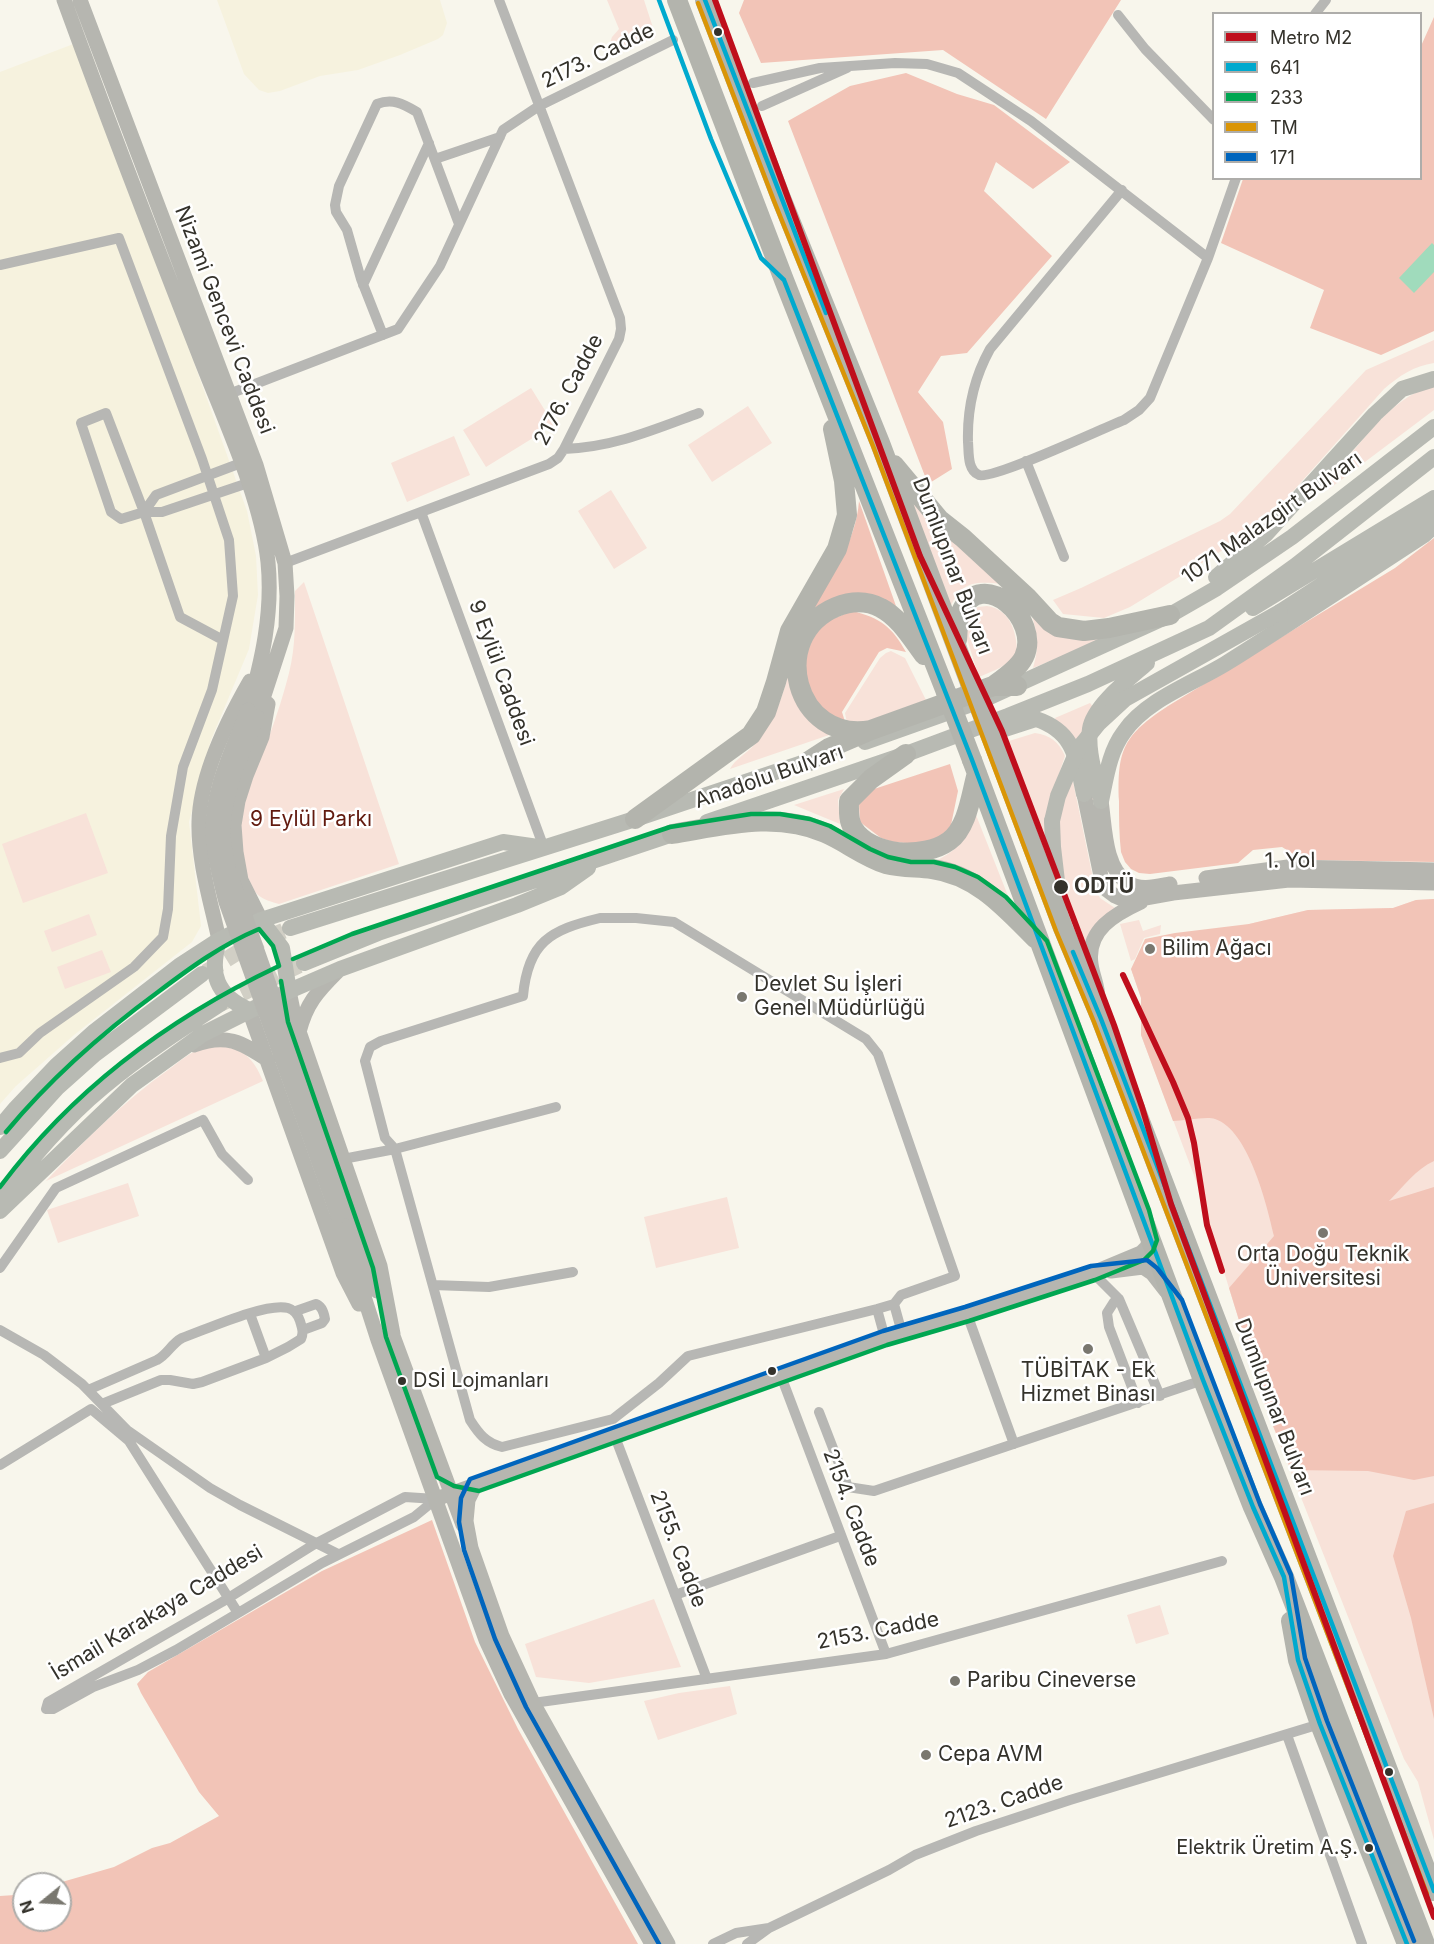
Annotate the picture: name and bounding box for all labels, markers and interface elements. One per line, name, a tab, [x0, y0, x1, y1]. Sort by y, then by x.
legend	[1212, 12, 1422, 180]
street label: 2173. Cadde	[537, 18, 659, 94]
unlabelled marker	[712, 26, 724, 38]
text: Metro M2	[1270, 27, 1352, 48]
text: 641	[1270, 57, 1300, 78]
text: 233	[1270, 87, 1303, 108]
text: TM	[1270, 117, 1298, 138]
text: 171	[1270, 147, 1295, 168]
street label: Nizami Gencevi Caddesi	[169, 203, 279, 437]
street label: 2176. Cadde	[529, 330, 609, 450]
street label: 1071 Malazgirt Bulvarı	[1177, 446, 1367, 590]
street label: Dumlupınar Bulvarı	[907, 474, 997, 658]
street label: 9 Eylül Caddesi	[463, 597, 539, 749]
street label: Anadolu Bulvarı	[691, 740, 847, 814]
park label: 9 Eylül Parkı	[250, 807, 372, 833]
street label: 1. Yol	[1264, 848, 1316, 874]
place label: ODTÜ	[1074, 874, 1134, 900]
marker: ODTÜ	[1052, 878, 1070, 896]
place label: Bilim Ağacı	[1162, 936, 1272, 962]
marker: Bilim Ağacı	[1143, 942, 1157, 956]
place label: Devlet Su İşleri Genel Müdürlüğü	[754, 972, 925, 1022]
marker: Devlet Su İşleri Genel Müdürlüğü	[735, 990, 749, 1004]
marker: Orta Doğu Teknik Üniversitesi	[1316, 1226, 1330, 1240]
place label: Orta Doğu Teknik Üniversitesi	[1237, 1242, 1409, 1292]
street label: Dumlupınar Bulvarı	[1229, 1315, 1319, 1499]
marker: TÜBİTAK - Ek Hizmet Binası	[1081, 1342, 1095, 1356]
place label: TÜBİTAK - Ek Hizmet Binası	[1021, 1358, 1155, 1408]
unlabelled marker	[766, 1365, 778, 1377]
place label: DSİ Lojmanları	[413, 1369, 549, 1393]
marker: DSİ Lojmanları	[396, 1375, 408, 1387]
street label: 2154. Cadde	[817, 1446, 885, 1570]
street label: 2155. Cadde	[644, 1487, 712, 1611]
street label: İsmail Karakaya Caddesi	[47, 1540, 267, 1686]
street label: 2153. Cadde	[815, 1607, 941, 1655]
place label: Paribu Cineverse	[967, 1668, 1136, 1694]
marker: Paribu Cineverse	[948, 1674, 962, 1688]
place label: Cepa AVM	[938, 1742, 1043, 1768]
marker: Cepa AVM	[919, 1748, 933, 1762]
unlabelled marker	[1383, 1766, 1395, 1778]
street label: 2123. Cadde	[941, 1770, 1067, 1834]
place label: Elektrik Üretim A.Ş.	[1176, 1836, 1358, 1860]
marker: Elektrik Üretim A.Ş.	[1363, 1842, 1375, 1854]
north arrow	[12, 1872, 72, 1932]
text: N	[15, 1898, 38, 1916]

